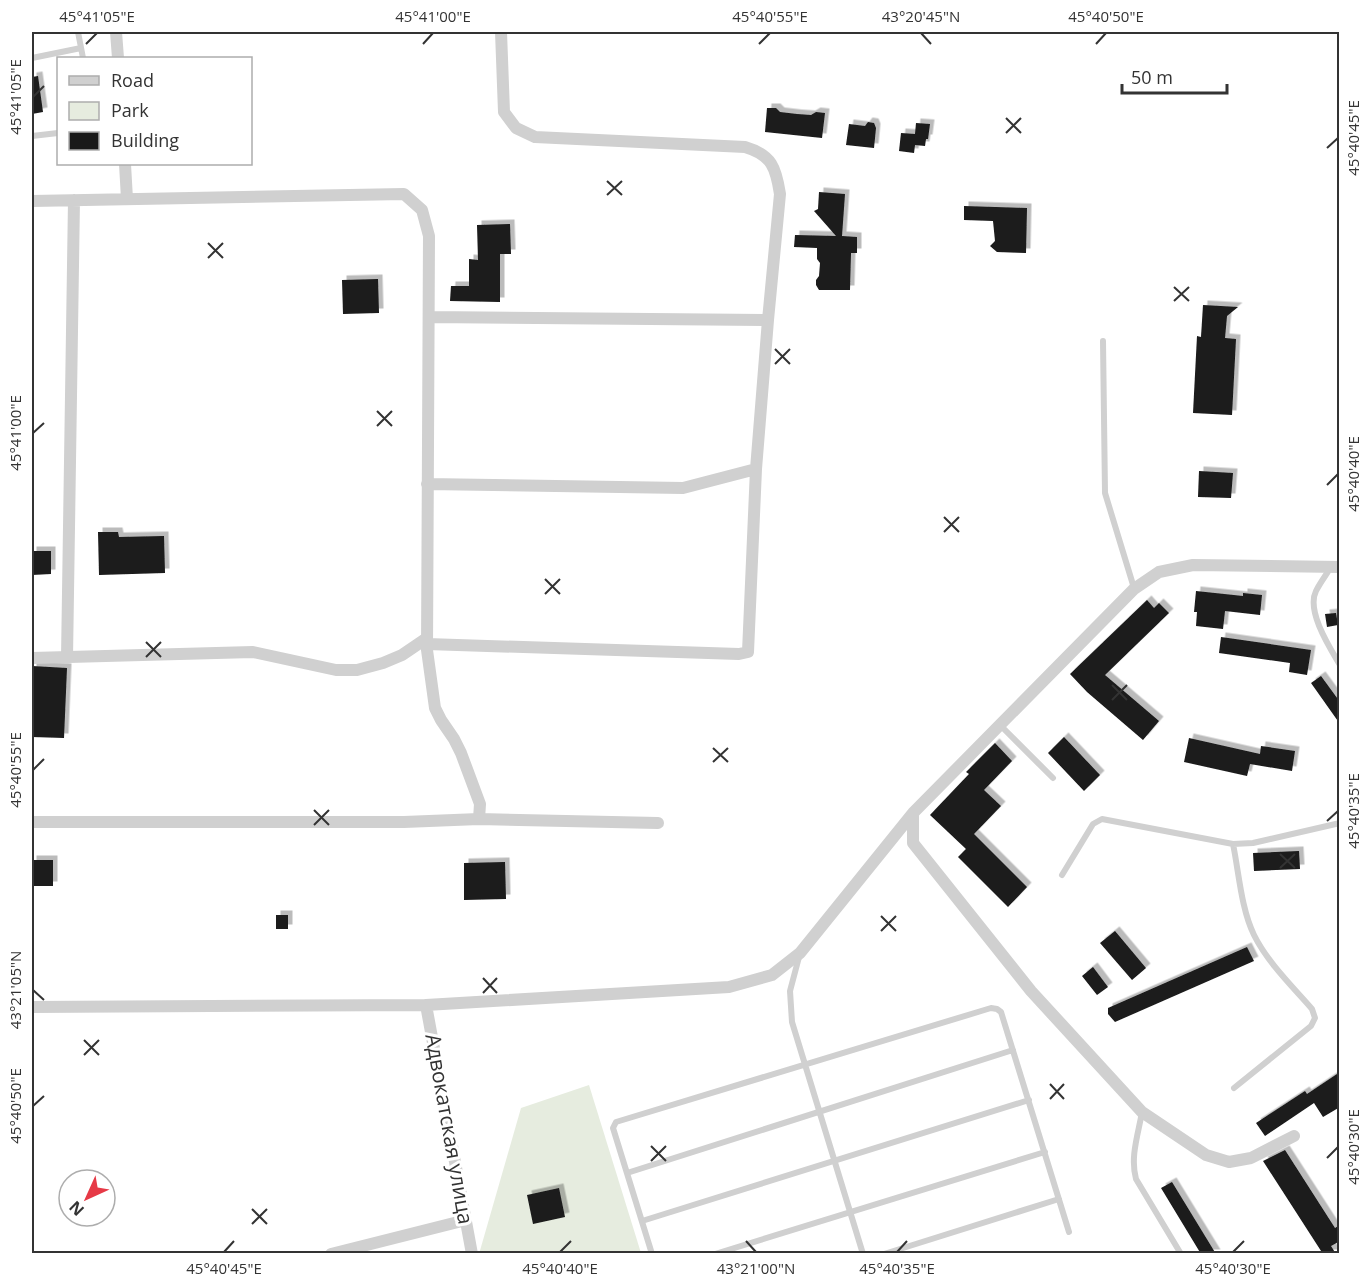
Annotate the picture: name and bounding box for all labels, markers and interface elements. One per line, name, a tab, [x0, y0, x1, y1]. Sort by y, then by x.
text: 45°41'05"E	[59, 6, 135, 26]
text: 45°41'00"E	[395, 6, 471, 26]
text: 45°40'55"E	[732, 6, 808, 26]
text: 43°20'45"N	[882, 6, 960, 26]
text: 45°40'50"E	[1068, 6, 1144, 26]
legend	[57, 57, 252, 165]
scale bar	[1122, 57, 1227, 95]
text: 45°41'05"E	[5, 59, 25, 135]
text: 50 m	[1131, 65, 1173, 89]
text: Road	[111, 68, 154, 92]
text: Park	[111, 98, 149, 122]
text: 45°40'45"E	[1343, 100, 1363, 176]
text: Building	[111, 128, 179, 152]
text: 45°41'00"E	[5, 395, 25, 471]
text: 45°40'40"E	[1343, 436, 1363, 512]
text: 45°40'55"E	[5, 732, 25, 808]
text: 45°40'35"E	[1343, 773, 1363, 849]
text: 43°21'05"N	[5, 951, 25, 1029]
street label: Адвокатская улица	[419, 1031, 481, 1226]
text: 45°40'50"E	[5, 1068, 25, 1144]
text: 45°40'30"E	[1343, 1109, 1363, 1185]
north arrow	[57, 1168, 117, 1228]
text: N	[64, 1196, 89, 1221]
text: 45°40'45"E	[186, 1258, 262, 1278]
text: 45°40'40"E	[522, 1258, 598, 1278]
text: 43°21'00"N	[717, 1258, 795, 1278]
text: 45°40'35"E	[859, 1258, 935, 1278]
text: 45°40'30"E	[1195, 1258, 1271, 1278]

